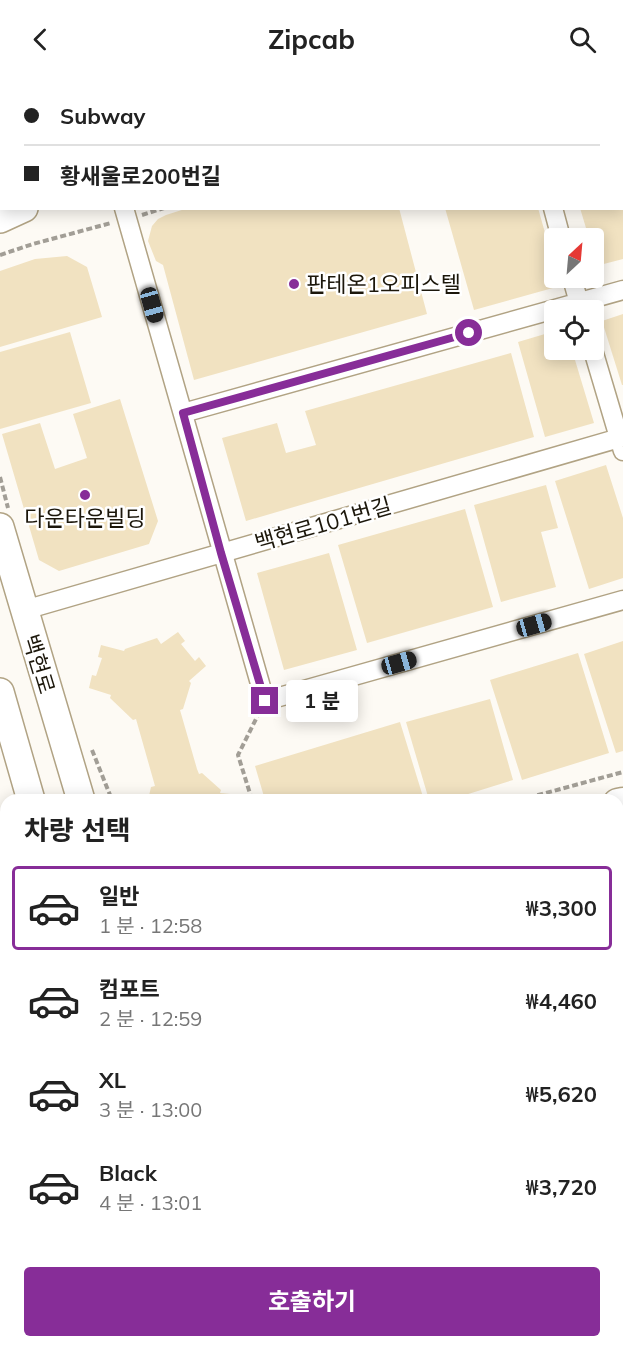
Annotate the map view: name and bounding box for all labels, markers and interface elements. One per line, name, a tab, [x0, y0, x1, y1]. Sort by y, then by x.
text: Zipcab	[268, 22, 355, 56]
icon: back	[24, 23, 57, 56]
icon: search	[566, 23, 599, 56]
text: Subway	[60, 102, 145, 130]
text: 황새울로200번길	[60, 162, 221, 190]
north arrow	[544, 228, 604, 288]
map controls	[544, 228, 604, 360]
place label: 판테온1오피스텔	[306, 270, 461, 298]
marker: 판테온1오피스텔	[287, 277, 301, 291]
car	[138, 285, 166, 325]
button: locate	[544, 300, 604, 360]
route start	[455, 319, 482, 346]
marker: 다운타운빌딩	[78, 488, 92, 502]
street label: 백현로101번길	[251, 491, 395, 557]
place label: 다운타운빌딩	[24, 504, 146, 532]
car	[514, 611, 554, 639]
street label: 백현로	[17, 631, 61, 697]
car	[379, 649, 419, 677]
callout: 1 분	[286, 680, 358, 722]
route end	[251, 687, 278, 714]
text: 1 분	[304, 688, 340, 713]
text: 차량 선택	[24, 813, 131, 847]
icon: car	[27, 881, 81, 935]
text: 일반	[99, 882, 139, 910]
text: ₩3,300	[526, 894, 597, 922]
text: 1 분 · 12:58	[99, 913, 202, 938]
icon: car	[27, 974, 81, 1028]
text: 컴포트	[99, 975, 160, 1003]
text: ₩4,460	[526, 987, 597, 1015]
text: 2 분 · 12:59	[99, 1006, 202, 1031]
text: XL	[99, 1066, 126, 1094]
icon: car	[27, 1067, 81, 1121]
text: ₩5,620	[526, 1080, 597, 1108]
text: 3 분 · 13:00	[99, 1097, 202, 1122]
text: Black	[99, 1159, 157, 1187]
icon: car	[27, 1160, 81, 1214]
text: ₩3,720	[526, 1173, 597, 1201]
text: 4 분 · 13:01	[99, 1190, 202, 1215]
button: 호출하기	[24, 1267, 600, 1336]

